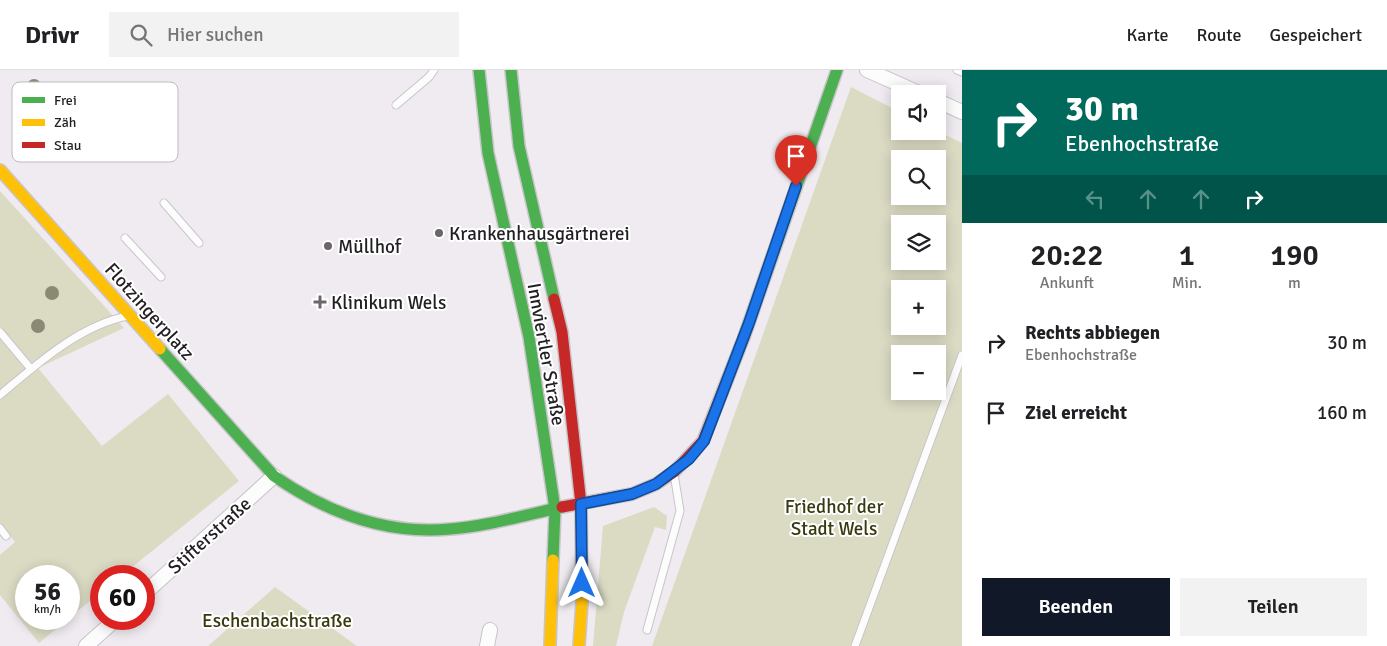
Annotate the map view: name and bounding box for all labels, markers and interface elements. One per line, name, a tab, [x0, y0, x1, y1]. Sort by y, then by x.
search box	[109, 12, 459, 57]
text: Drivr	[25, 20, 79, 50]
icon: search	[127, 21, 155, 49]
text: Hier suchen	[167, 23, 264, 47]
text: Karte	[1127, 24, 1169, 46]
text: Route	[1197, 24, 1242, 46]
text: Gespeichert	[1270, 24, 1362, 46]
legend	[12, 82, 178, 162]
map controls	[891, 85, 946, 400]
button: sound	[891, 85, 946, 140]
text: 30 m	[1065, 87, 1139, 130]
icon: right	[982, 90, 1047, 155]
text: Frei	[54, 92, 77, 109]
text: Zäh	[54, 114, 76, 131]
text: Ebenhochstraße	[1065, 130, 1219, 157]
pin	[775, 135, 817, 186]
text: Stau	[54, 137, 81, 154]
icon: arrive	[782, 142, 810, 170]
button: search	[891, 150, 946, 205]
icon: left	[1081, 185, 1109, 213]
icon: ahead	[1134, 185, 1162, 213]
icon: ahead	[1187, 185, 1215, 213]
icon: right	[1240, 185, 1268, 213]
button: layers	[891, 215, 946, 270]
place label: Krankenhausgärtnerei	[449, 222, 630, 246]
marker: Krankenhausgärtnerei	[433, 227, 445, 239]
place label: Müllhof	[338, 235, 403, 259]
text: 20:22	[1030, 237, 1103, 274]
text: 1	[1179, 237, 1195, 274]
text: 190	[1270, 237, 1319, 274]
marker: Müllhof	[322, 240, 334, 252]
street label: Flotzingerplatz	[99, 258, 199, 365]
text: Ankunft	[1040, 273, 1094, 293]
text: Min.	[1172, 273, 1202, 293]
text: m	[1288, 273, 1301, 293]
button: +	[891, 280, 946, 335]
street label: Innviertler Straße	[522, 281, 570, 427]
place label: Klinikum Wels	[331, 291, 446, 315]
marker: Klinikum Wels	[313, 295, 327, 309]
text: Rechts abbiegen	[1025, 321, 1160, 345]
icon: right	[982, 329, 1010, 357]
text: 30 m	[1327, 331, 1367, 355]
button: −	[891, 345, 946, 400]
text: Ebenhochstraße	[1025, 345, 1137, 365]
icon: arrive	[982, 399, 1010, 427]
text: Ziel erreicht	[1025, 401, 1127, 425]
text: 160 m	[1317, 401, 1367, 425]
street label: Stifterstraße	[163, 492, 256, 579]
park label: Friedhof der Stadt Wels	[785, 495, 883, 541]
position arrow	[555, 556, 607, 608]
speed limit sign: 60	[90, 565, 155, 630]
text: 56	[34, 576, 61, 607]
button: Beenden	[982, 578, 1170, 636]
button: Teilen	[1180, 578, 1367, 636]
text: km/h	[34, 602, 61, 617]
park label: Eschenbachstraße	[202, 609, 352, 633]

